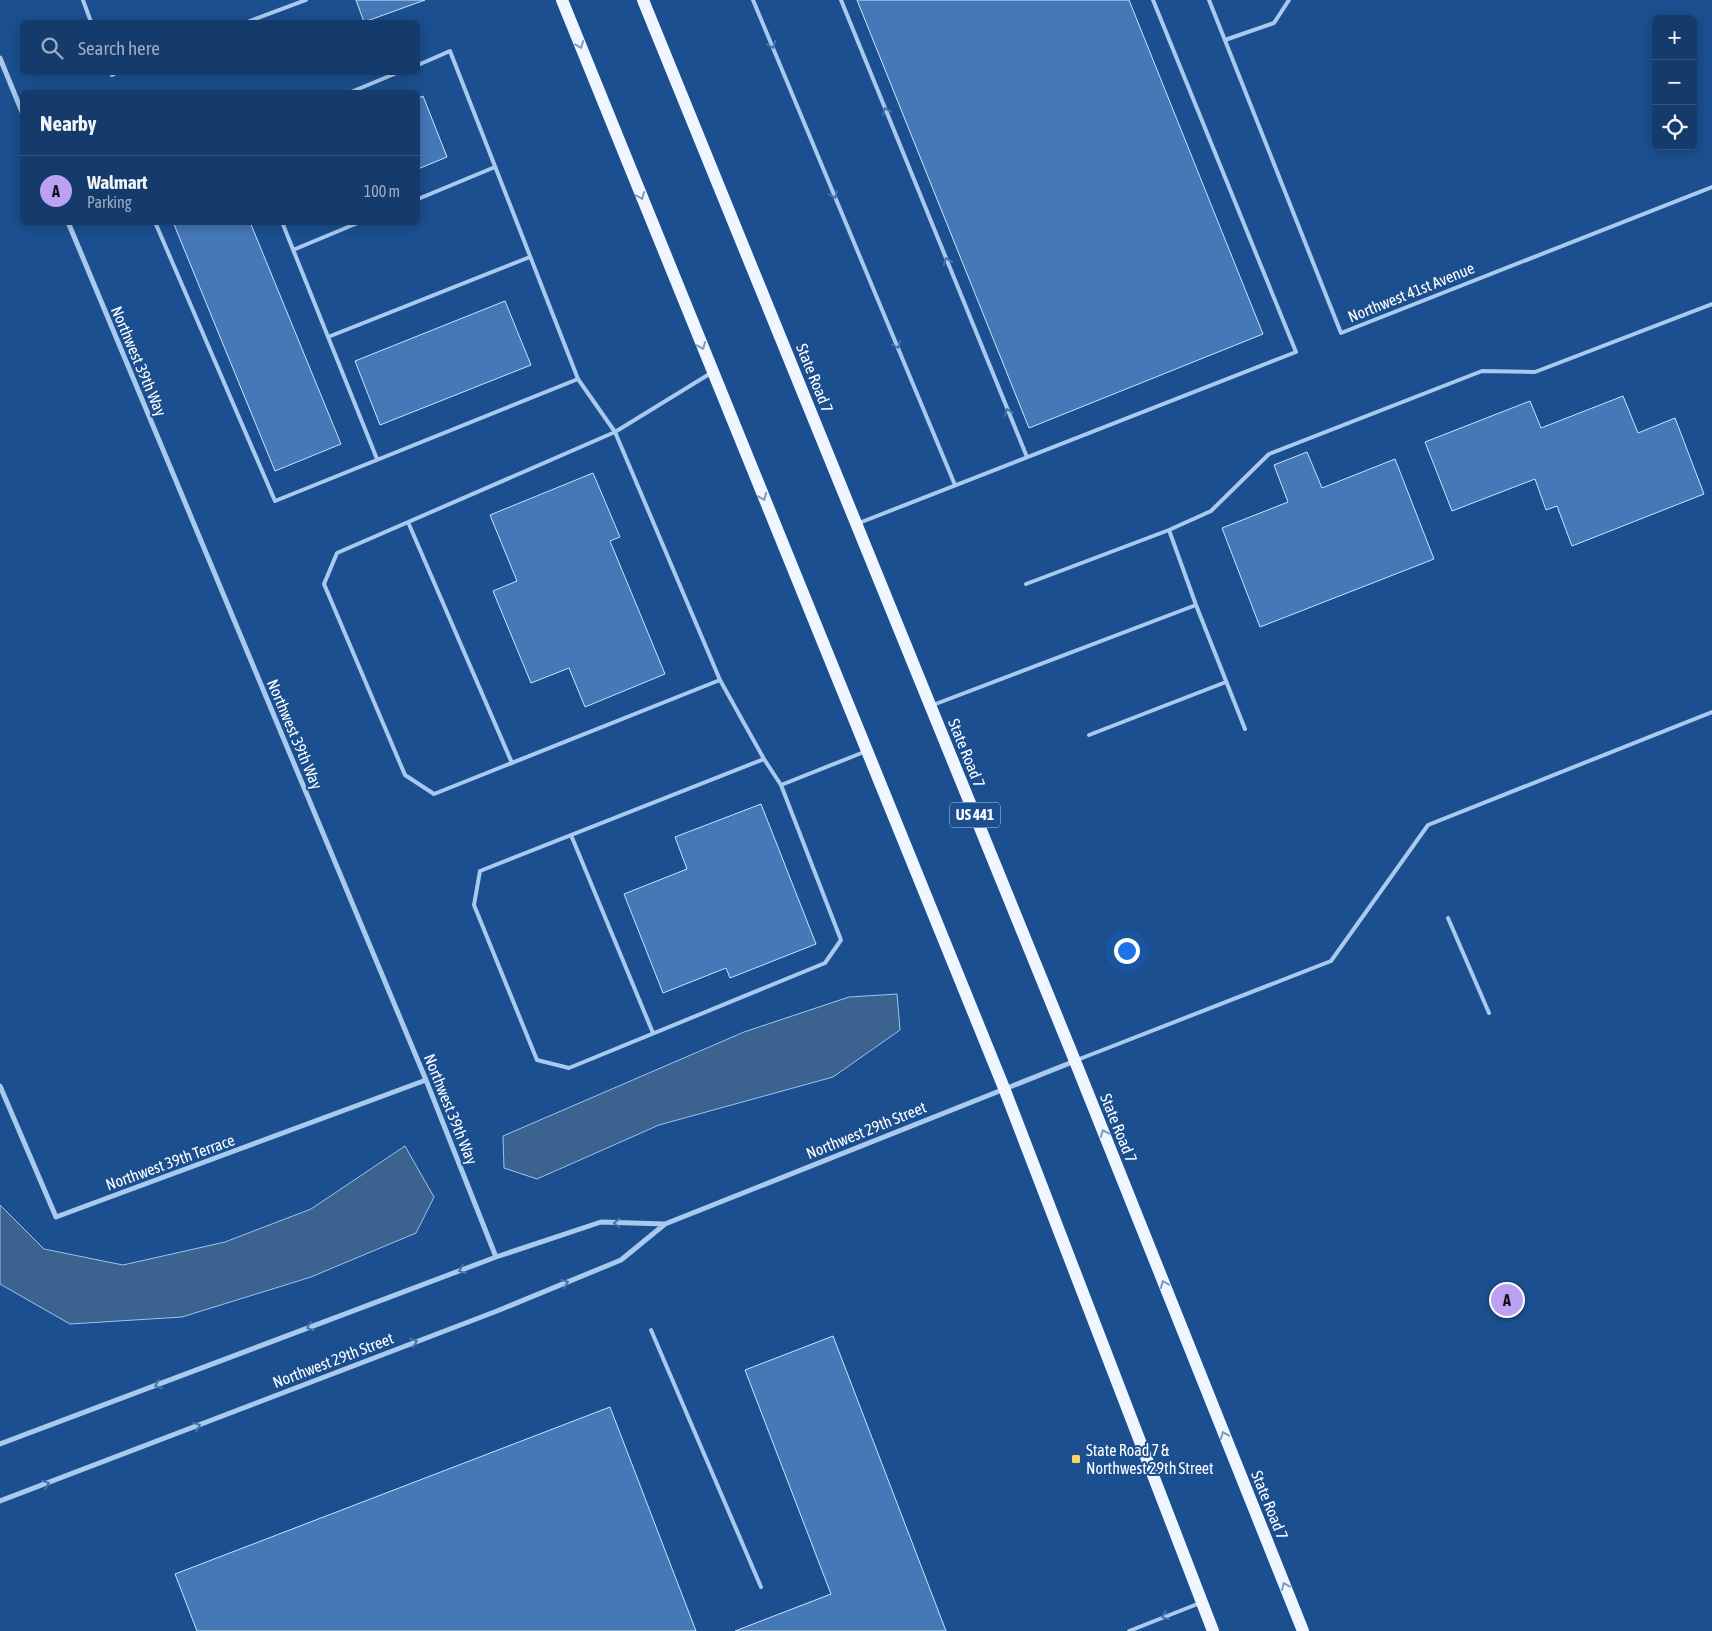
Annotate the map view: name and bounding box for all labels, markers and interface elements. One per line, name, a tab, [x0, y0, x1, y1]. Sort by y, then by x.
map controls	[1652, 15, 1697, 150]
button: +	[1652, 15, 1697, 60]
search box	[20, 20, 420, 75]
icon: search	[38, 34, 66, 62]
text: Search here	[78, 37, 160, 59]
one-way arrow	[574, 40, 584, 49]
one-way arrow	[765, 40, 776, 49]
button: −	[1652, 60, 1697, 105]
button: locate	[1652, 105, 1697, 150]
one-way arrow	[882, 107, 892, 116]
text: Nearby	[40, 111, 96, 135]
text: Walmart	[87, 171, 147, 193]
text: A	[52, 182, 60, 200]
text: 100 m	[364, 182, 400, 200]
one-way arrow	[828, 190, 839, 199]
one-way arrow	[635, 191, 645, 200]
text: Parking	[87, 193, 132, 211]
one-way arrow	[943, 257, 953, 266]
street label: Northwest 41st Avenue	[1345, 258, 1477, 326]
street label: Northwest 39th Way	[107, 303, 170, 419]
one-way arrow	[890, 340, 901, 349]
one-way arrow	[696, 341, 706, 350]
street label: State Road 7	[793, 341, 837, 415]
one-way arrow	[1004, 408, 1015, 417]
one-way arrow	[757, 492, 768, 501]
street label: Northwest 39th Way	[263, 676, 326, 792]
street label: State Road 7	[945, 716, 989, 790]
road number: US 441	[950, 802, 1000, 828]
your location	[1114, 938, 1140, 964]
street label: Northwest 39th Way	[420, 1051, 482, 1168]
street label: State Road 7	[1097, 1091, 1141, 1165]
street label: Northwest 29th Street	[803, 1098, 929, 1162]
one-way arrow	[1100, 1129, 1110, 1138]
street label: Northwest 39th Terrace	[103, 1130, 237, 1194]
one-way arrow	[613, 1217, 621, 1228]
one-way arrow	[458, 1264, 467, 1274]
one-way arrow	[561, 1278, 569, 1288]
one-way arrow	[1160, 1280, 1170, 1289]
pin: A	[1491, 1281, 1523, 1319]
one-way arrow	[306, 1321, 315, 1331]
street label: Northwest 29th Street	[270, 1329, 396, 1391]
one-way arrow	[409, 1338, 418, 1349]
one-way arrow	[154, 1379, 163, 1389]
one-way arrow	[192, 1422, 201, 1432]
one-way arrow	[1220, 1431, 1231, 1440]
place label: State Road 7 & Northwest 29th Street	[1086, 1441, 1214, 1477]
marker: State Road 7 & Northwest 29th Street	[1070, 1453, 1082, 1465]
street label: State Road 7	[1248, 1468, 1292, 1542]
one-way arrow	[41, 1480, 49, 1490]
one-way arrow	[1280, 1582, 1291, 1591]
one-way arrow	[1161, 1610, 1170, 1621]

